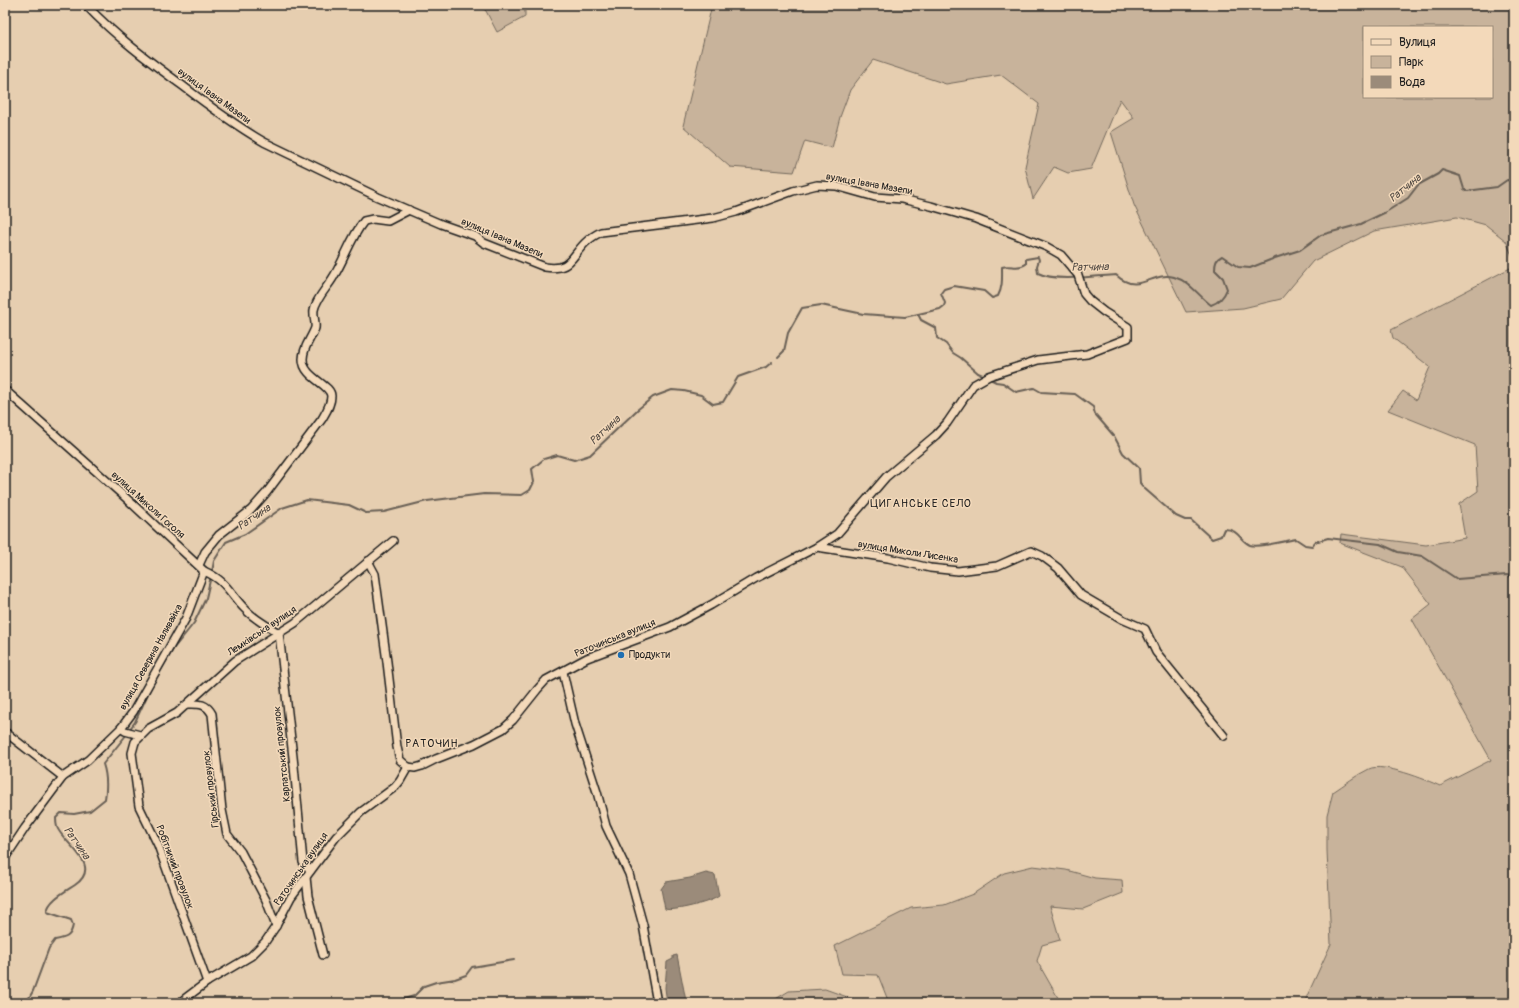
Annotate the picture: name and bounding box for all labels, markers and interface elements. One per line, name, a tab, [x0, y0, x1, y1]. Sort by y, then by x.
legend	[1363, 26, 1493, 98]
text: Вулиця	[1399, 35, 1436, 50]
text: Парк	[1399, 55, 1424, 70]
street label: вулиця Івана Мазепи	[175, 65, 253, 127]
text: Вода	[1399, 75, 1425, 90]
street label: вулиця Івана Мазепи	[825, 171, 914, 198]
water label: Ратчина	[1386, 171, 1424, 205]
street label: вулиця Івана Мазепи	[459, 215, 545, 261]
water label: Ратчина	[1071, 260, 1110, 274]
water label: Ратчина	[587, 412, 624, 447]
street label: вулиця Миколи Гоголя	[109, 469, 188, 541]
district label: ЦИГАНСЬКЕ СЕЛО	[870, 497, 972, 510]
water label: Ратчина	[235, 501, 274, 533]
street label: вулиця Миколи Лисенка	[857, 538, 959, 566]
street label: вулиця Северина Наливайка	[117, 602, 185, 712]
street label: Лемківська вулиця	[224, 603, 299, 659]
street label: Раточинська вулиця	[573, 616, 657, 660]
place label: Продукти	[629, 649, 671, 661]
marker: Продукти	[616, 650, 626, 660]
street label: Карпатський провулок	[271, 705, 293, 803]
district label: РАТОЧИН	[406, 737, 458, 750]
street label: Гірський провулок	[200, 750, 222, 828]
street label: Робітничий провулок	[153, 823, 197, 911]
water label: Ратчина	[61, 824, 93, 863]
street label: Раточинська вулиця	[271, 830, 331, 908]

